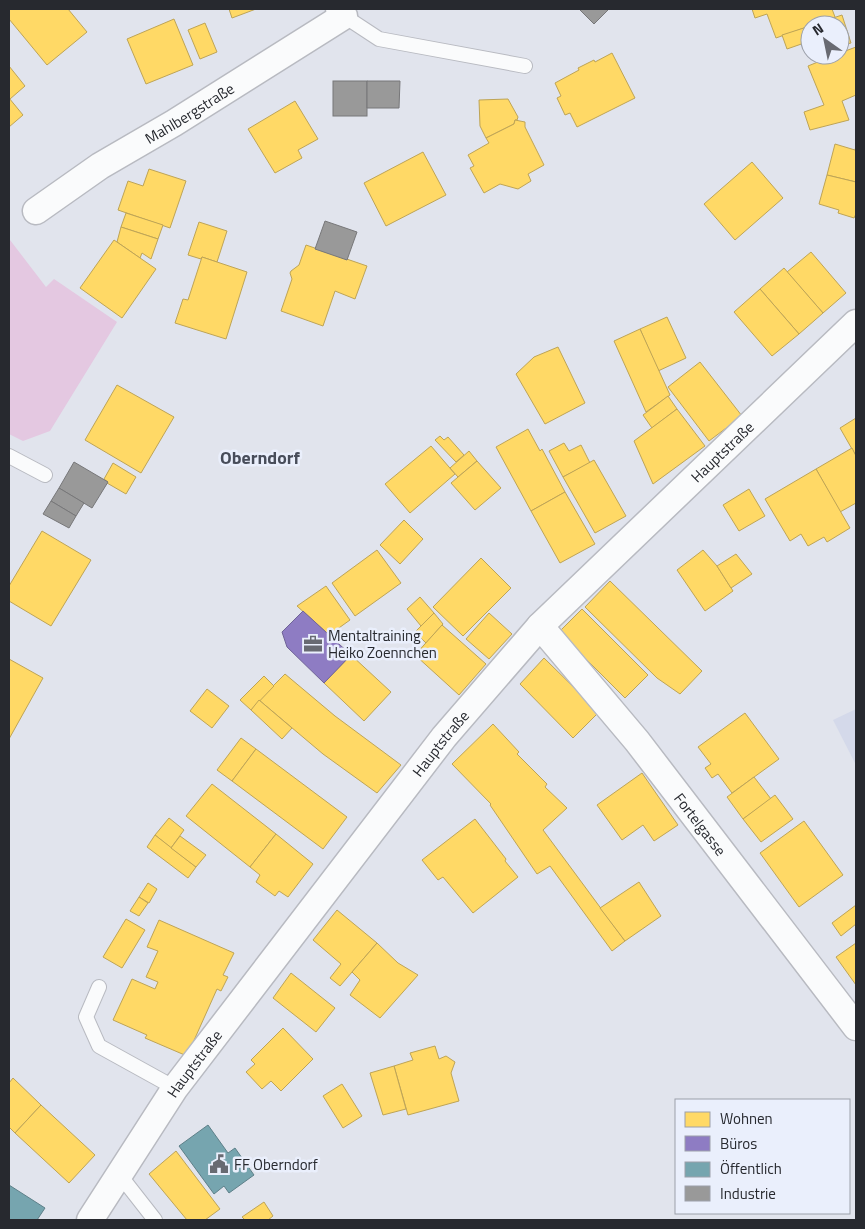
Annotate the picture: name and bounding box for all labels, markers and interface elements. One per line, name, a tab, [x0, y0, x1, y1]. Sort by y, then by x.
north arrow	[800, 15, 850, 65]
text: N	[808, 17, 827, 40]
street label: Mahlbergstraße	[140, 77, 238, 149]
street label: Hauptstraße	[685, 416, 759, 488]
district label: Oberndorf	[220, 444, 301, 471]
place label: Mentaltraining Heiko Zoennchen	[328, 624, 437, 664]
office icon: Mentaltraining Heiko Zoennchen	[302, 633, 324, 655]
street label: Hauptstraße	[406, 705, 474, 781]
street label: Fortelgasse	[669, 788, 732, 860]
street label: Hauptstraße	[160, 1025, 227, 1102]
legend	[675, 1099, 850, 1214]
text: Wohnen	[720, 1107, 773, 1130]
text: Büros	[720, 1132, 757, 1155]
public building icon: FF Oberndorf	[208, 1153, 230, 1175]
place label: FF Oberndorf	[234, 1153, 318, 1176]
text: Öffentlich	[720, 1157, 782, 1180]
text: Industrie	[720, 1182, 776, 1205]

